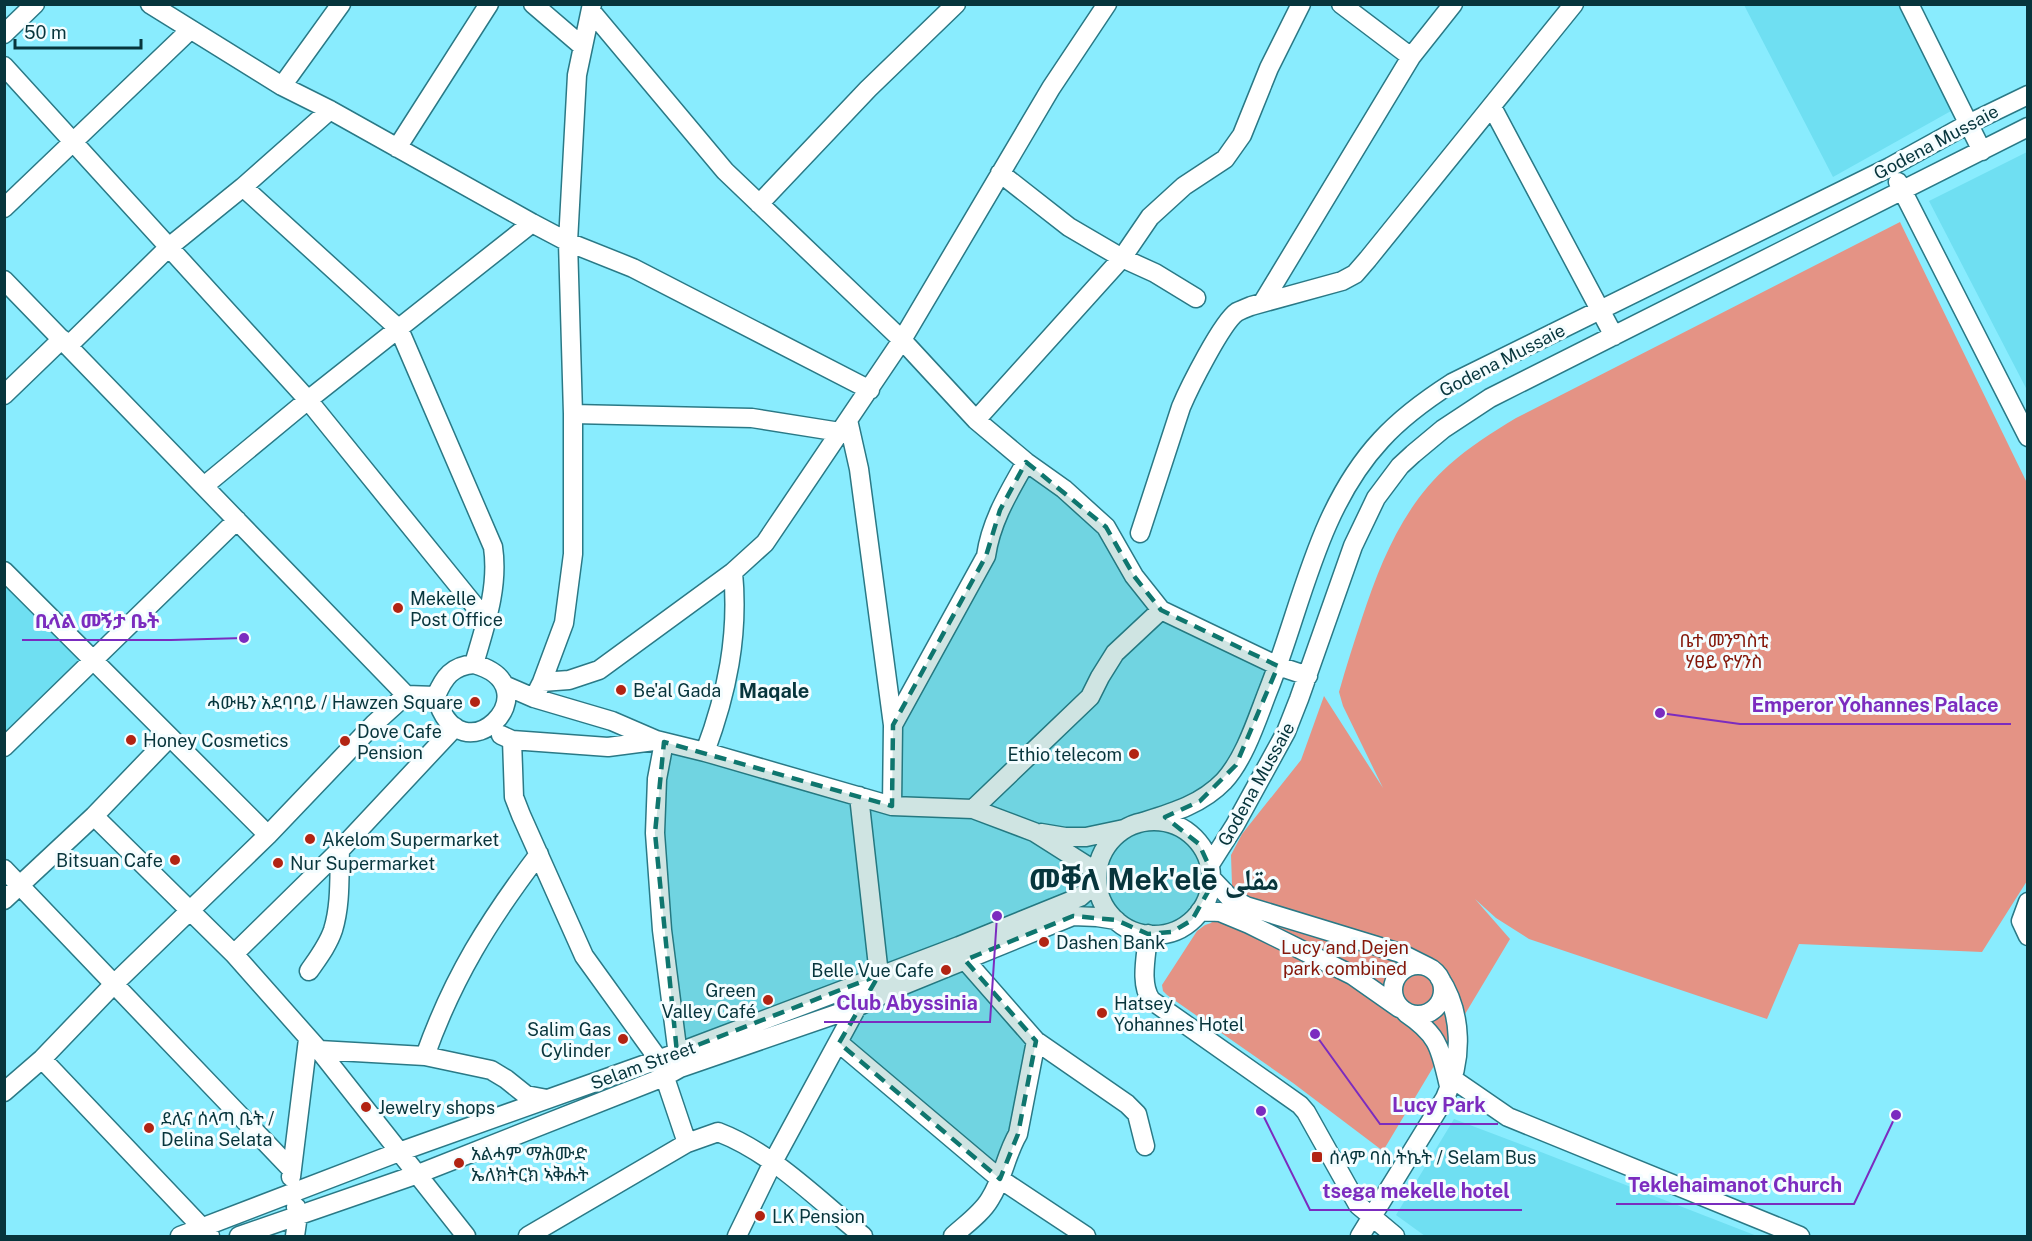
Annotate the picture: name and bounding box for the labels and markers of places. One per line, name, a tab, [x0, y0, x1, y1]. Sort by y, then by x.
place label: Mekelle Post Office	[410, 588, 503, 630]
marker: Mekelle Post Office	[391, 601, 405, 615]
callout: ቢላል መኝታ ቤት	[22, 602, 171, 640]
place label: Be'al Gada	[633, 680, 721, 701]
marker: Be'al Gada	[614, 683, 628, 697]
callout: Emperor Yohannes Palace	[1740, 686, 2011, 724]
place label: ሓውዜን አደባባይ / Hawzen Square	[207, 692, 463, 713]
marker: ሓውዜን አደባባይ / Hawzen Square	[468, 695, 482, 709]
place label: Dove Cafe Pension	[357, 721, 442, 763]
place label: Honey Cosmetics	[143, 730, 288, 751]
marker: Honey Cosmetics	[124, 733, 138, 747]
marker: Dove Cafe Pension	[338, 734, 352, 748]
place label: Ethio telecom	[1007, 744, 1122, 765]
marker: Ethio telecom	[1127, 747, 1141, 761]
place label: Akelom Supermarket	[322, 829, 499, 850]
marker: Akelom Supermarket	[303, 832, 317, 846]
place label: Bitsuan Cafe	[56, 850, 163, 871]
marker: Bitsuan Cafe	[168, 853, 182, 867]
place label: Nur Supermarket	[290, 853, 435, 874]
marker: Nur Supermarket	[271, 856, 285, 870]
place label: Dashen Bank	[1056, 932, 1165, 953]
marker: Dashen Bank	[1037, 935, 1051, 949]
place label: Belle Vue Cafe	[811, 960, 934, 981]
marker: Belle Vue Cafe	[939, 963, 953, 977]
place label: Green Valley Café	[661, 980, 756, 1022]
callout: Club Abyssinia	[824, 984, 990, 1022]
marker: Green Valley Café	[761, 993, 775, 1007]
place label: Hatsey Yohannes Hotel	[1114, 993, 1244, 1035]
marker: Hatsey Yohannes Hotel	[1095, 1006, 1109, 1020]
place label: Salim Gas Cylinder	[527, 1019, 611, 1061]
marker: Salim Gas Cylinder	[616, 1032, 630, 1046]
callout: Lucy Park	[1380, 1086, 1498, 1124]
place label: Jewelry shops	[378, 1097, 495, 1118]
marker: Jewelry shops	[359, 1100, 373, 1114]
place label: ደሊና ሰላጣ ቤት / Delina Selata	[161, 1108, 275, 1150]
marker: ደሊና ሰላጣ ቤት / Delina Selata	[142, 1121, 156, 1135]
place label: አልሓም ማሕሙድ ኤለክትርክ ኣቅሑት	[471, 1143, 589, 1185]
place label: ሰላም ባስ ትኬት / Selam Bus	[1329, 1147, 1536, 1168]
marker: ሰላም ባስ ትኬት / Selam Bus	[1310, 1150, 1324, 1164]
marker: አልሓም ማሕሙድ ኤለክትርክ ኣቅሑት	[452, 1156, 466, 1170]
callout: Teklehaimanot Church	[1616, 1166, 1854, 1204]
callout: tsega mekelle hotel	[1310, 1172, 1522, 1210]
place label: LK Pension	[772, 1206, 865, 1227]
marker: LK Pension	[753, 1209, 767, 1223]

